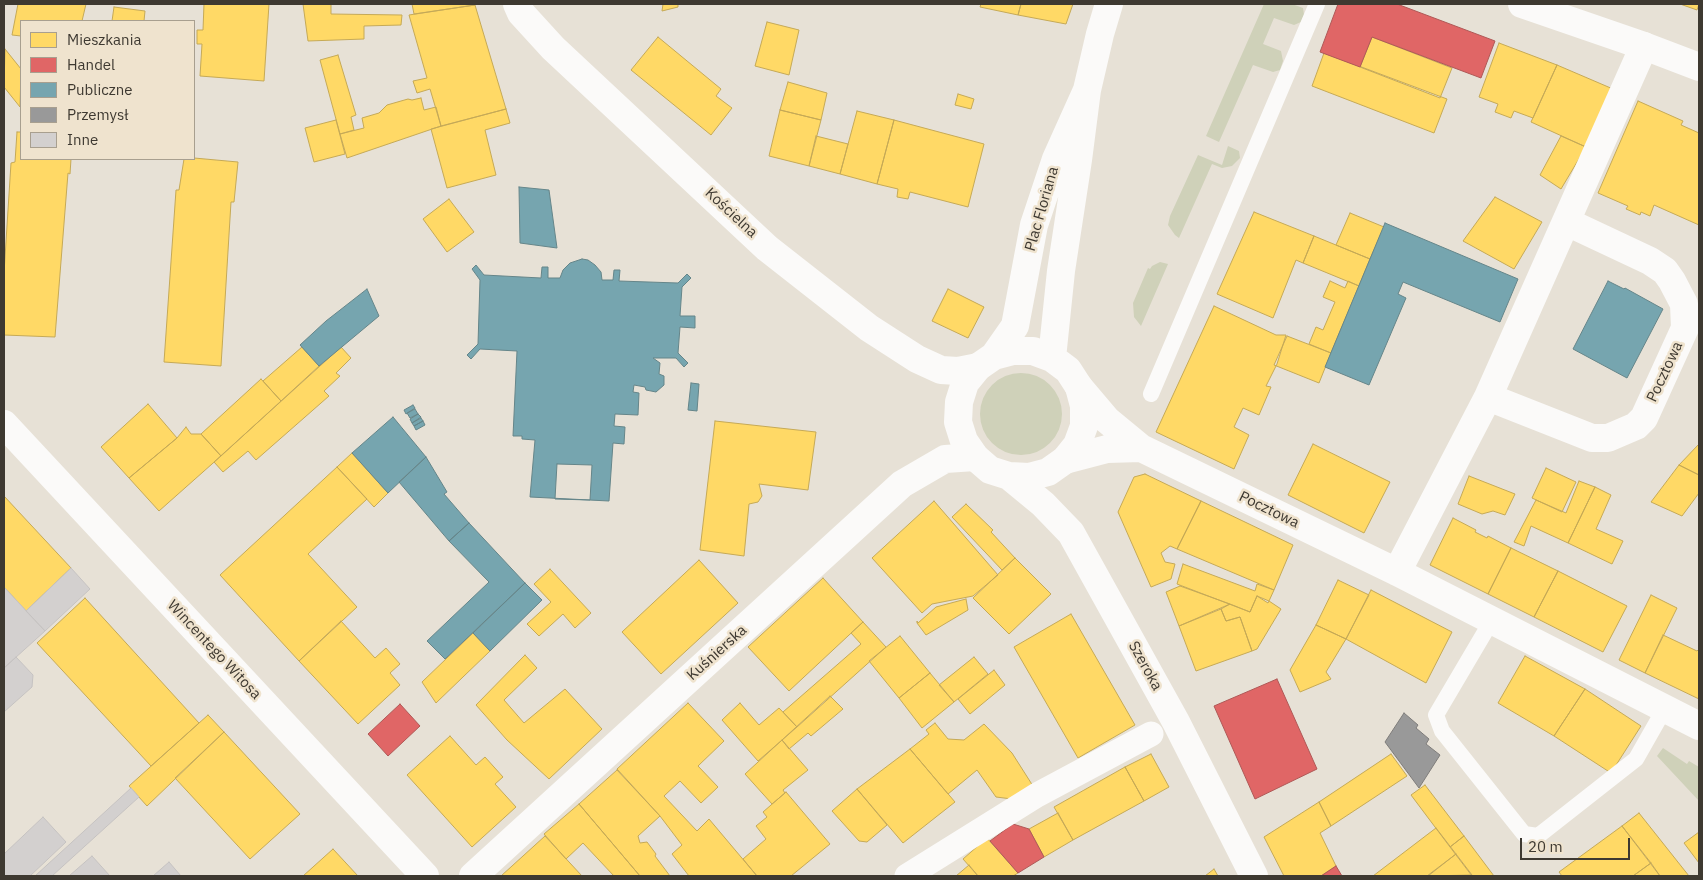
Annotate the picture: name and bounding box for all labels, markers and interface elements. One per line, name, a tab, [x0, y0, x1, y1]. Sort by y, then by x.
legend	[20, 20, 195, 160]
text: Mieszkania	[67, 30, 141, 49]
text: Handel	[67, 55, 115, 74]
text: Publiczne	[67, 80, 132, 99]
text: Przemysł	[67, 105, 128, 124]
text: Inne	[67, 130, 98, 149]
street label: Plac Floriana	[1021, 165, 1063, 253]
street label: Kościelna	[701, 184, 761, 242]
street label: Pocztowa	[1643, 339, 1687, 405]
street label: Pocztowa	[1236, 488, 1302, 532]
street label: Wincentego Witosa	[163, 597, 265, 703]
street label: Kuśnierska	[683, 621, 751, 685]
street label: Szeroka	[1124, 638, 1166, 694]
scale bar	[1523, 828, 1633, 860]
text: 20 m	[1528, 837, 1563, 856]

